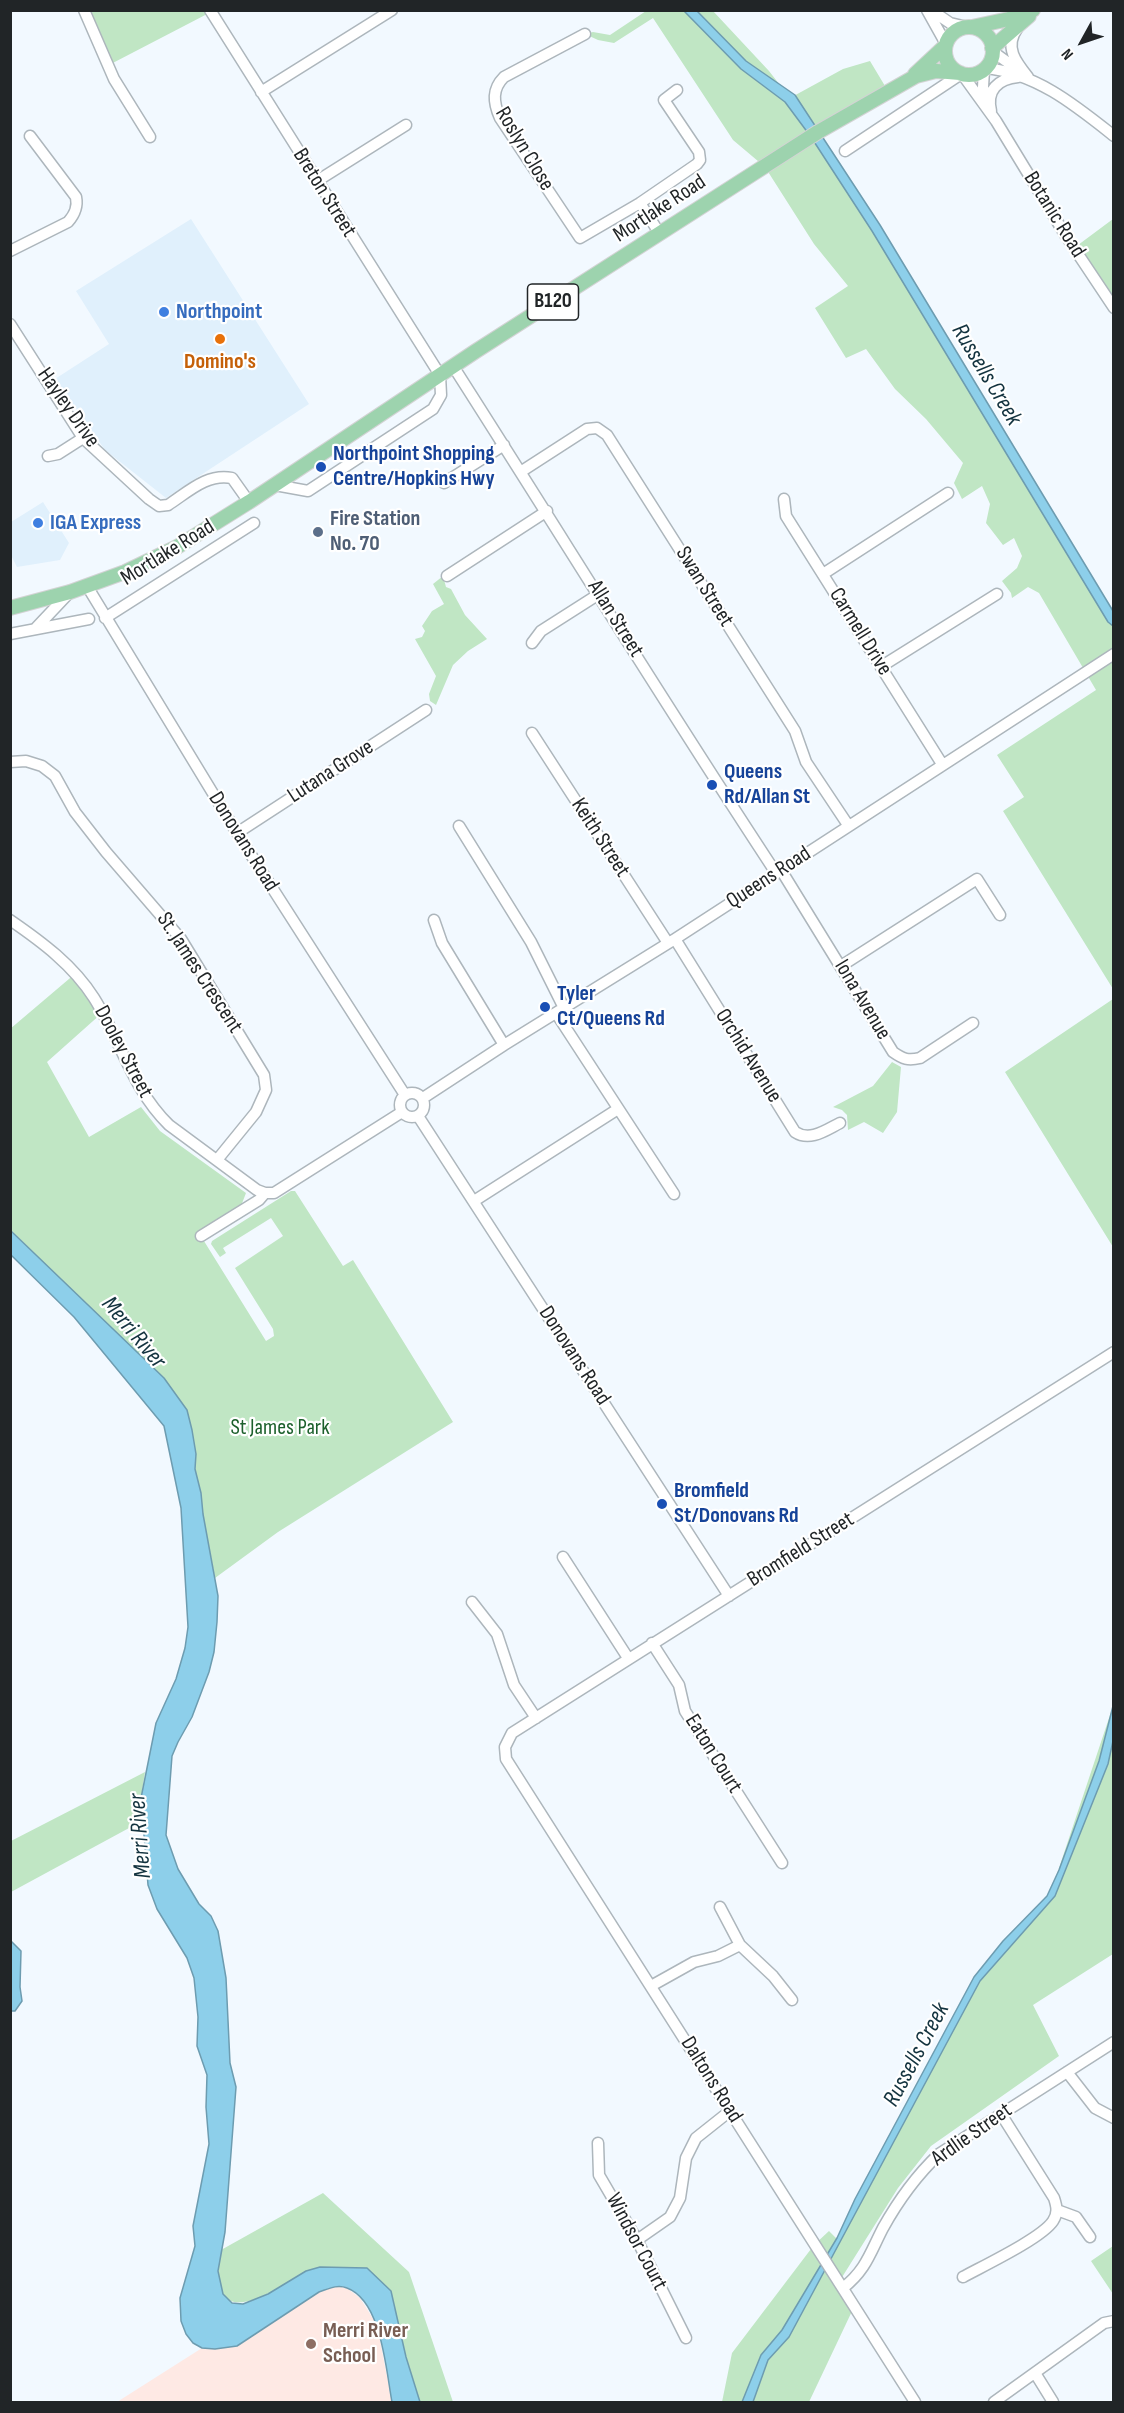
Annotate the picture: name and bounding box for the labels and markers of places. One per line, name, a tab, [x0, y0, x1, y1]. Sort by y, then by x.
place label: Northpoint	[176, 299, 262, 325]
marker: Northpoint	[157, 305, 171, 319]
marker: Domino's	[213, 332, 227, 346]
place label: Domino's	[184, 349, 256, 375]
place label: Northpoint Shopping Centre/Hopkins Hwy	[333, 441, 495, 493]
marker: Northpoint Shopping Centre/Hopkins Hwy	[314, 460, 328, 474]
place label: Fire Station No. 70	[330, 506, 420, 558]
place label: IGA Express	[50, 510, 141, 536]
marker: IGA Express	[31, 516, 45, 530]
marker: Fire Station No. 70	[311, 525, 325, 539]
place label: Queens Rd/Allan St	[724, 759, 810, 810]
marker: Queens Rd/Allan St	[705, 778, 719, 792]
place label: Tyler Ct/Queens Rd	[557, 981, 665, 1032]
marker: Tyler Ct/Queens Rd	[538, 1000, 552, 1014]
place label: Bromfield St/Donovans Rd	[674, 1478, 799, 1530]
marker: Bromfield St/Donovans Rd	[655, 1497, 669, 1511]
place label: Merri River School	[323, 2318, 408, 2370]
marker: Merri River School	[304, 2337, 318, 2351]

